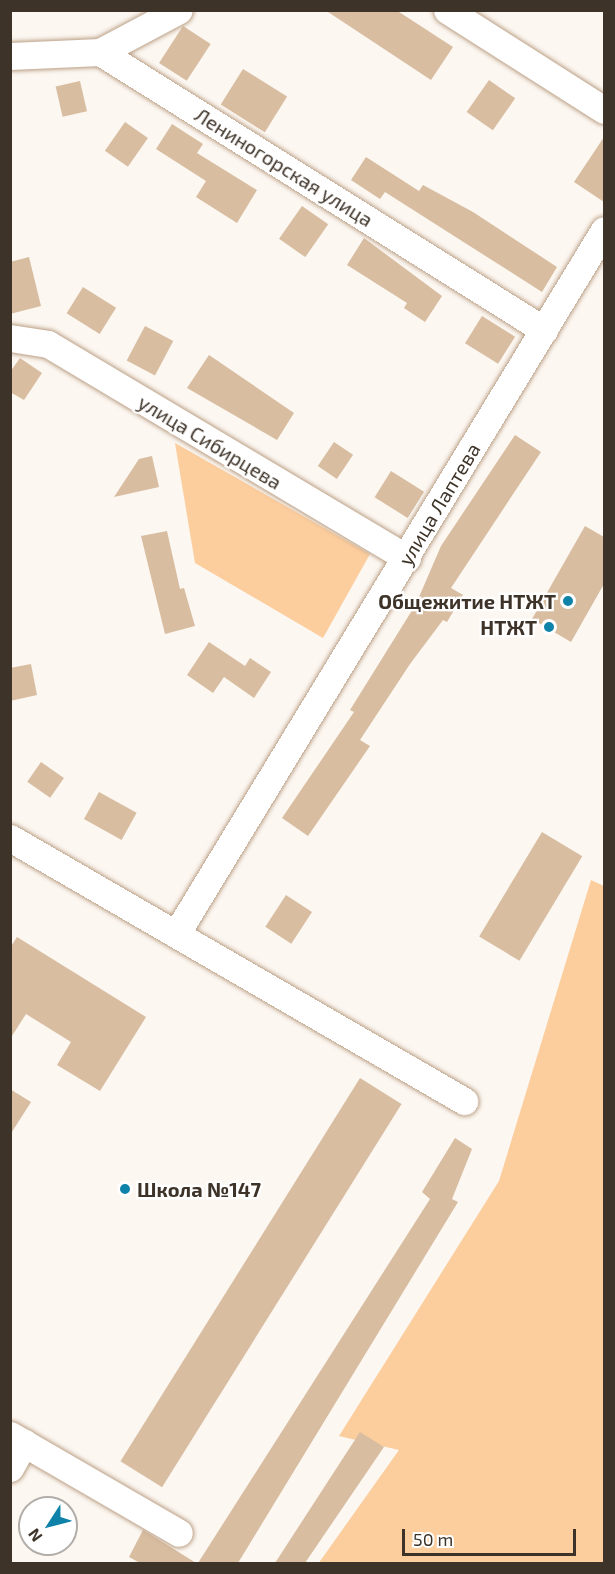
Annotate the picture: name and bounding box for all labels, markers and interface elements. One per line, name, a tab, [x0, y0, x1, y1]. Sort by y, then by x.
street label: Лениногорская улица	[191, 102, 377, 232]
street label: улица Сибирцева	[134, 390, 286, 494]
street label: улица Лаптева	[393, 438, 485, 570]
place label: Общежитие НТЖТ	[378, 589, 556, 613]
marker: Общежитие НТЖТ	[561, 594, 575, 608]
place label: НТЖТ	[480, 615, 537, 639]
marker: НТЖТ	[542, 620, 556, 634]
place label: Школа №147	[137, 1177, 261, 1201]
marker: Школа №147	[118, 1182, 132, 1196]
north arrow	[18, 1496, 78, 1556]
scale bar	[405, 1517, 579, 1555]
text: N	[24, 1525, 46, 1546]
text: 50 m	[413, 1528, 453, 1550]

